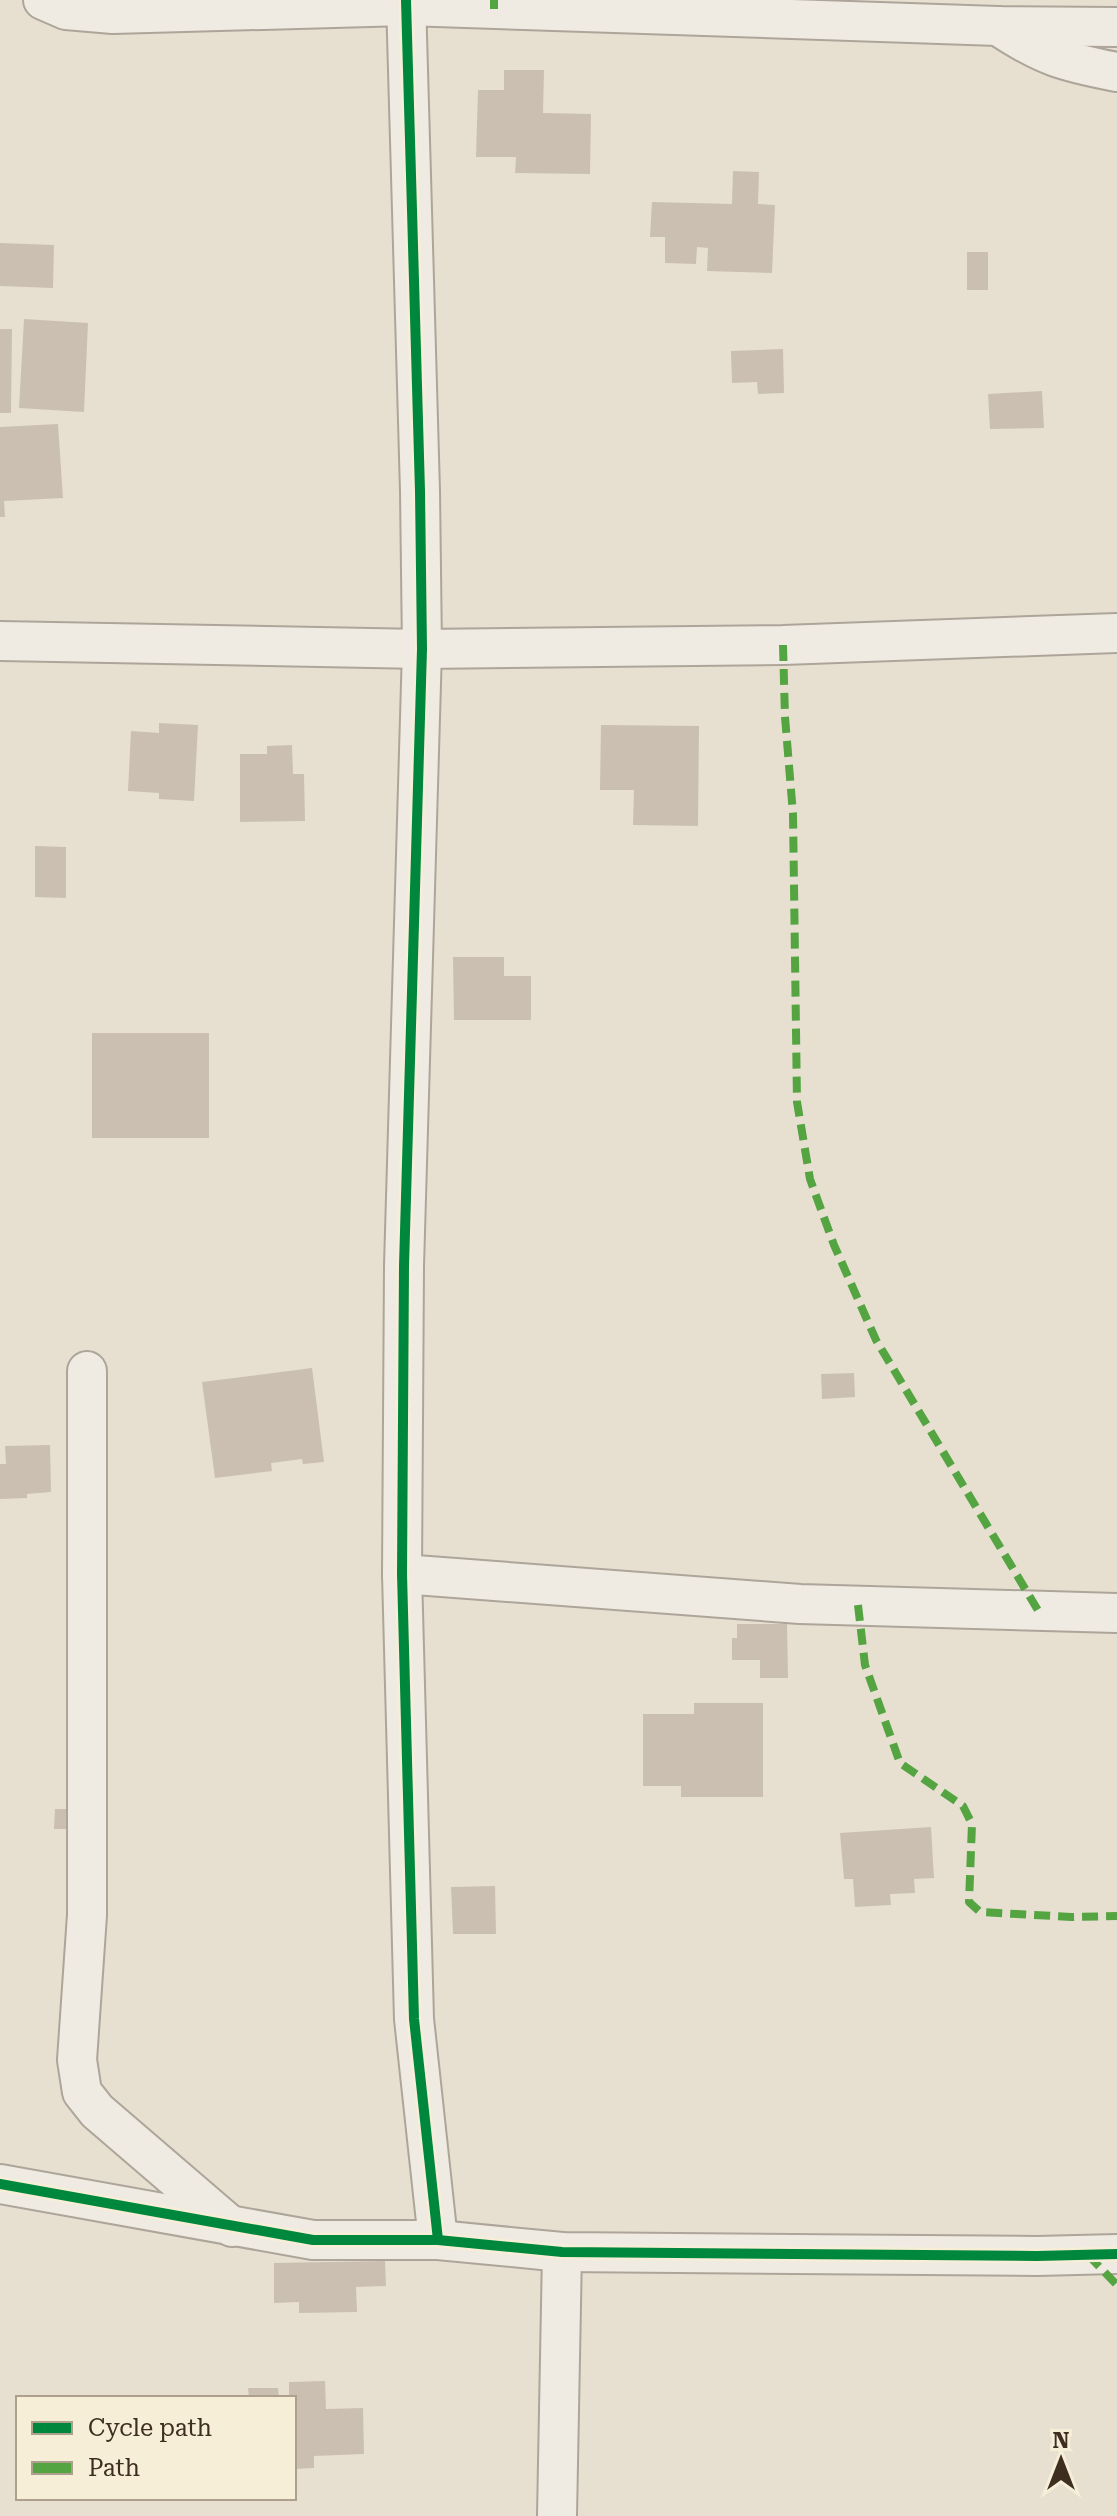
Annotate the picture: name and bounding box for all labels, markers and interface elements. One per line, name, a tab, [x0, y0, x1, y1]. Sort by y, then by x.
legend	[16, 2396, 296, 2500]
text: Cycle path	[88, 2414, 212, 2442]
north arrow	[1021, 2420, 1101, 2500]
text: N	[1053, 2428, 1070, 2453]
text: Path	[88, 2454, 140, 2482]

